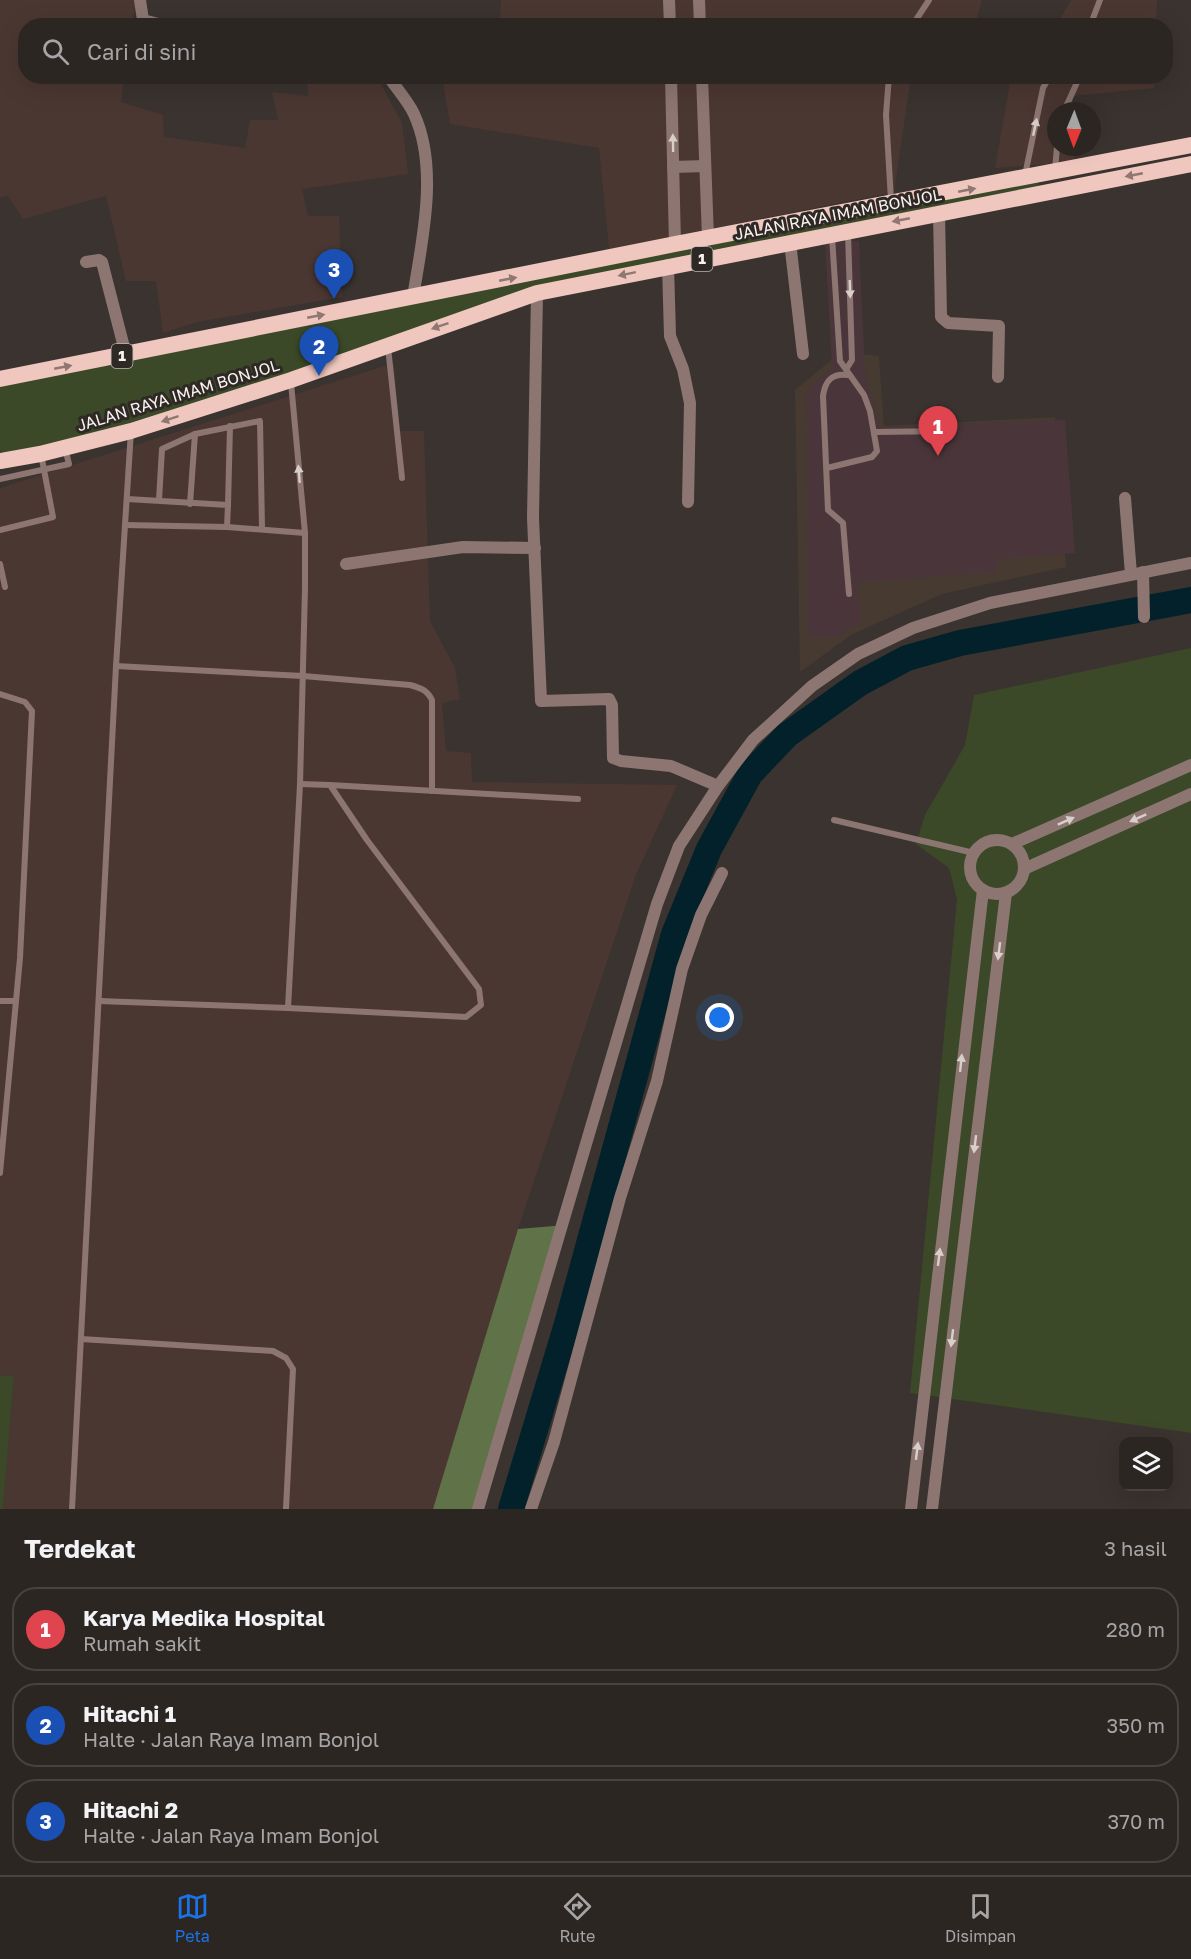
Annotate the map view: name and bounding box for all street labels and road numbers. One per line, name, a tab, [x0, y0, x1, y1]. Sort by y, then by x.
street label: JALAN RAYA IMAM BONJOL	[733, 184, 943, 244]
road number: 1	[692, 247, 712, 271]
road number: 1	[112, 344, 132, 368]
street label: JALAN RAYA IMAM BONJOL	[74, 355, 282, 435]

